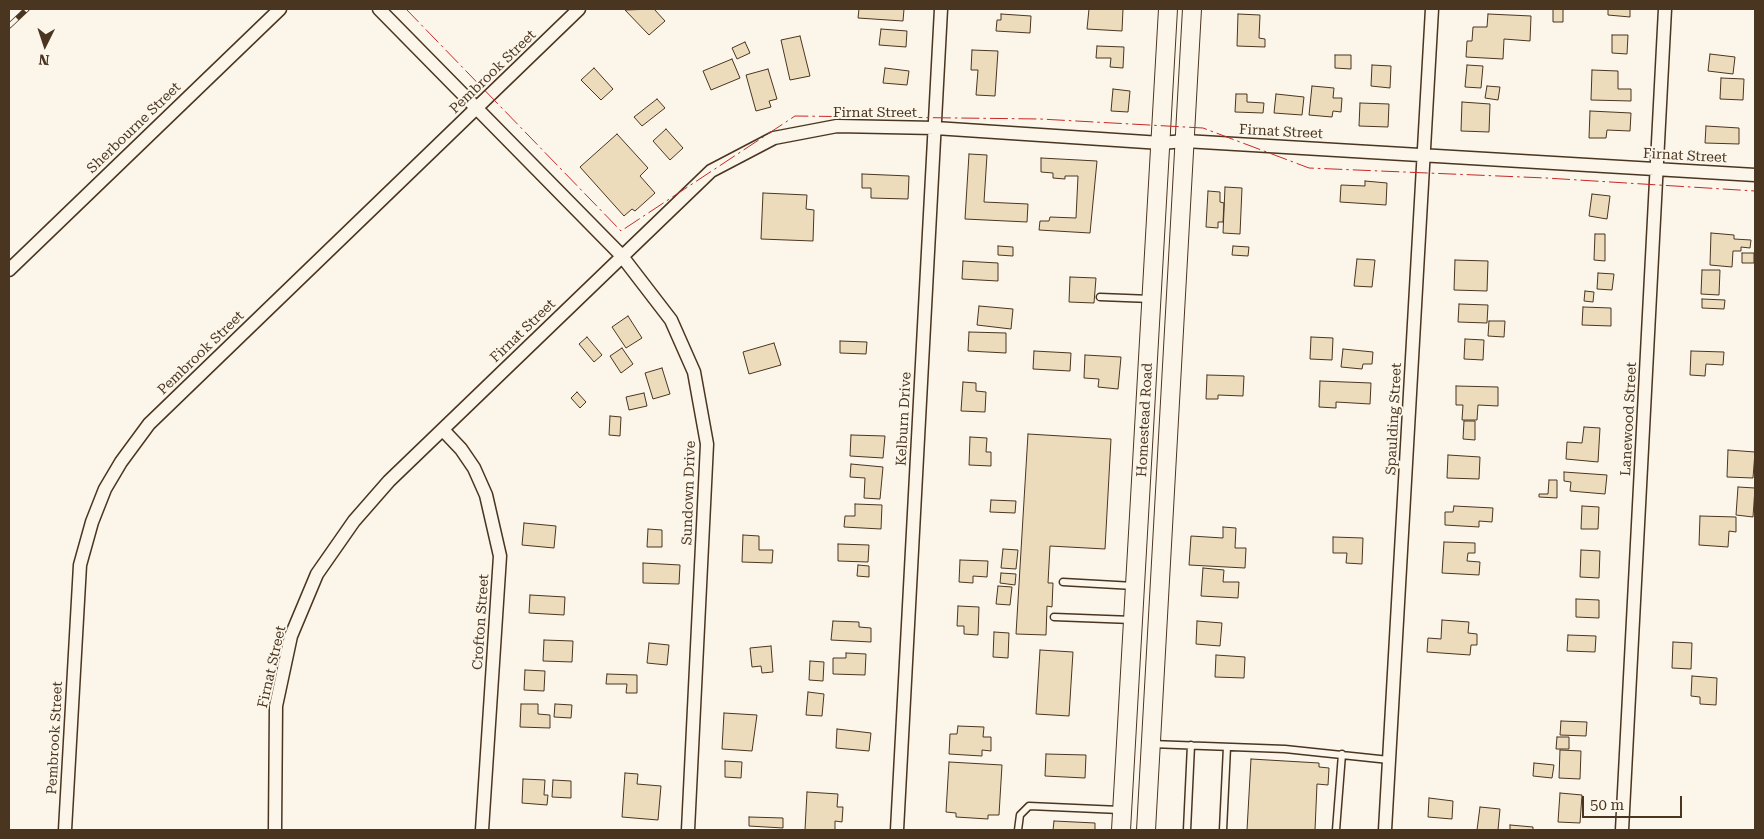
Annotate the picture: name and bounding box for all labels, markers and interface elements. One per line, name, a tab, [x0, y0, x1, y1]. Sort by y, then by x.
north arrow	[20, 20, 70, 70]
street label: Pembrook Street	[446, 27, 540, 117]
text: N	[38, 52, 50, 68]
street label: Sherbourne Street	[84, 79, 184, 177]
street label: Firnat Street	[833, 105, 917, 121]
street label: Firnat Street	[1239, 121, 1323, 143]
street label: Firnat Street	[1643, 145, 1727, 167]
street label: Firnat Street	[487, 296, 559, 366]
street label: Pembrook Street	[154, 308, 248, 398]
street label: Homestead Road	[1134, 362, 1156, 478]
street label: Spaulding Street	[1383, 362, 1405, 476]
street label: Lanewood Street	[1618, 362, 1640, 476]
street label: Kelburn Drive	[893, 371, 915, 467]
street label: Sundown Drive	[679, 440, 699, 546]
street label: Crofton Street	[469, 573, 493, 671]
street label: Firnat Street	[254, 624, 290, 710]
street label: Pembrook Street	[44, 681, 66, 795]
scale bar	[1584, 786, 1684, 818]
text: 50 m	[1590, 796, 1624, 814]

